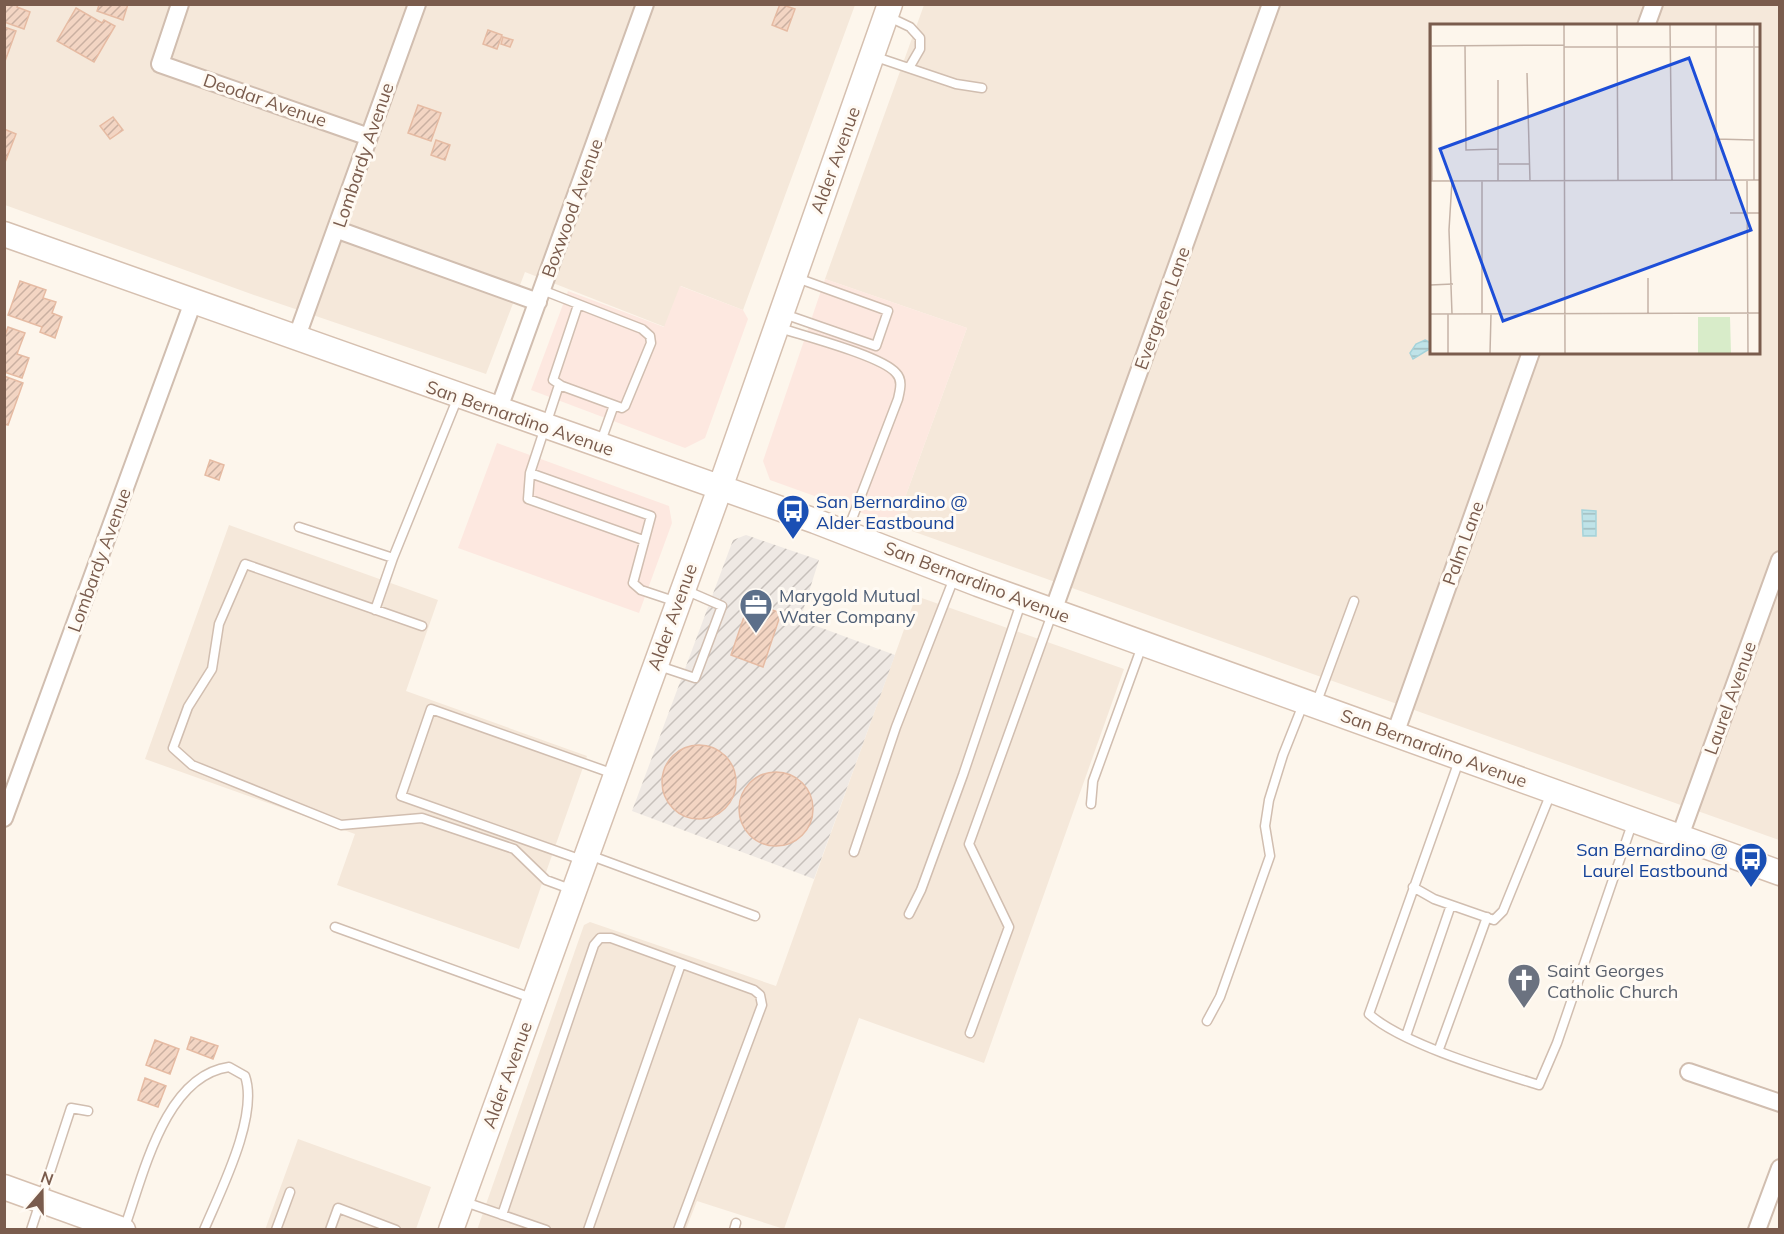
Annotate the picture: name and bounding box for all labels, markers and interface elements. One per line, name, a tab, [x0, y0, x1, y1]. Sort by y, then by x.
inset map	[1430, 24, 1760, 354]
street label: Deodar Avenue	[200, 68, 330, 132]
street label: Lombardy Avenue	[327, 80, 399, 230]
street label: Alder Avenue	[805, 103, 865, 217]
street label: Boxwood Avenue	[536, 135, 608, 281]
street label: Evergreen Lane	[1129, 243, 1195, 373]
street label: San Bernardino Avenue	[423, 375, 617, 461]
street label: Lombardy Avenue	[62, 485, 136, 635]
place label: San Bernardino @ Alder Eastbound	[816, 490, 968, 534]
bus stop icon: San Bernardino @ Alder Eastbound	[775, 493, 811, 540]
street label: Palm Lane	[1437, 498, 1489, 588]
street label: San Bernardino Avenue	[881, 536, 1073, 628]
street label: Alder Avenue	[642, 560, 702, 674]
place label: Marygold Mutual Water Company	[779, 584, 920, 628]
office icon: Marygold Mutual Water Company	[738, 587, 774, 634]
street label: Laurel Avenue	[1699, 638, 1761, 758]
street label: San Bernardino Avenue	[1338, 704, 1530, 792]
place label: San Bernardino @ Laurel Eastbound	[1576, 838, 1728, 882]
bus stop icon: San Bernardino @ Laurel Eastbound	[1733, 841, 1769, 888]
place label: Saint Georges Catholic Church	[1547, 959, 1678, 1003]
church icon: Saint Georges Catholic Church	[1506, 962, 1542, 1009]
street label: Alder Avenue	[477, 1018, 537, 1132]
north arrow	[12, 1162, 72, 1222]
text: N	[38, 1166, 56, 1189]

